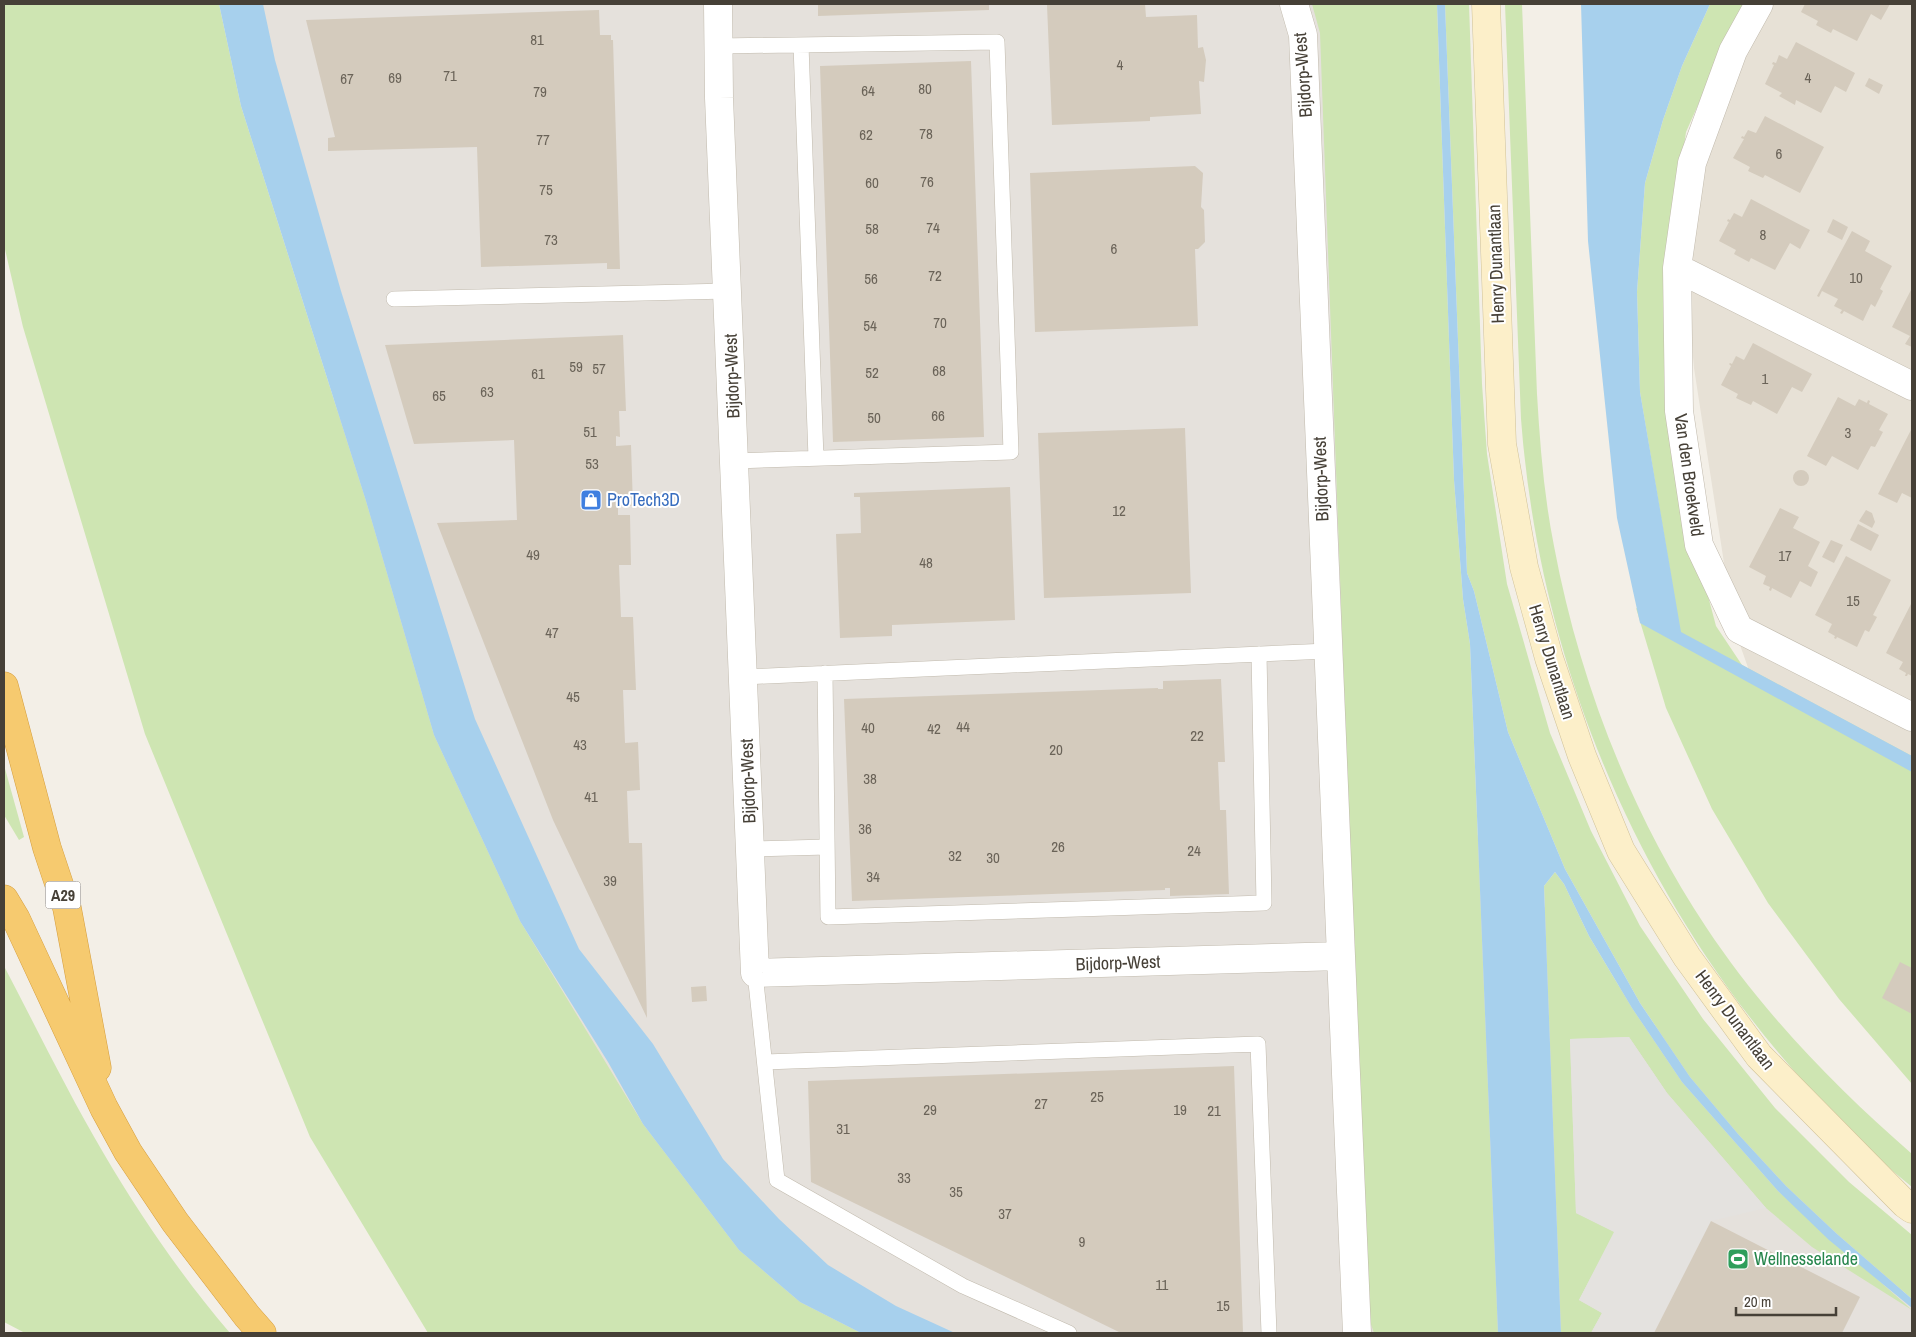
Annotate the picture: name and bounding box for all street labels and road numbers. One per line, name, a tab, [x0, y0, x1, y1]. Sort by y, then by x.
street label: Bijdorp-West	[1287, 32, 1318, 118]
street label: Henry Dunantlaan	[1481, 204, 1510, 324]
street label: Bijdorp-West	[718, 333, 745, 419]
street label: Van den Broekveld	[1669, 412, 1710, 538]
street label: Bijdorp-West	[1307, 436, 1334, 522]
street label: Henry Dunantlaan	[1523, 601, 1582, 722]
street label: Bijdorp-West	[734, 738, 761, 824]
road number: A29	[46, 882, 80, 908]
street label: Bijdorp-West	[1075, 949, 1161, 976]
street label: Henry Dunantlaan	[1690, 965, 1781, 1075]

